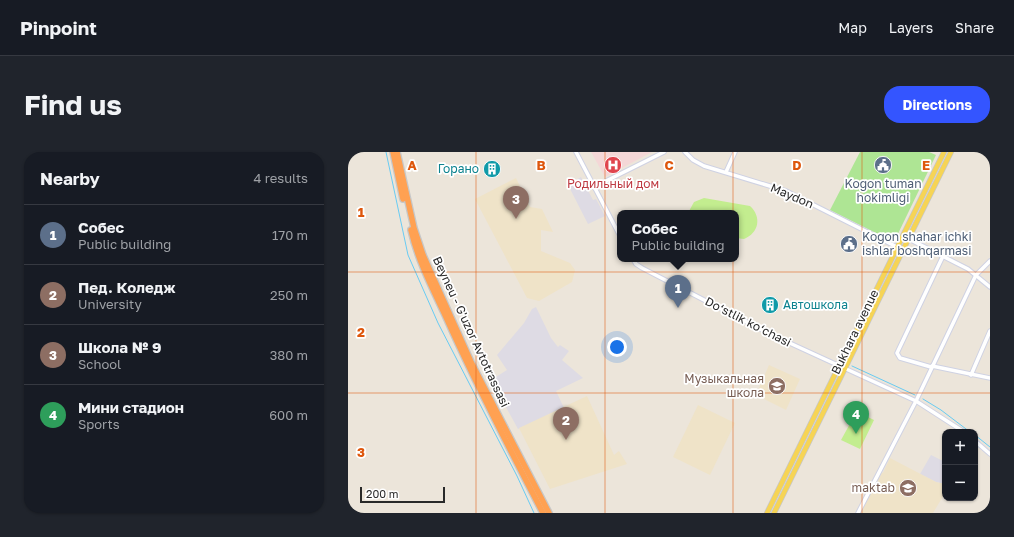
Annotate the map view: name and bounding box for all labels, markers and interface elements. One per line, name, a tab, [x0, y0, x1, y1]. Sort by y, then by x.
text: Pinpoint	[20, 16, 97, 39]
text: Map	[838, 19, 867, 36]
text: Layers	[889, 19, 933, 36]
text: Share	[955, 19, 994, 36]
button: Directions	[884, 86, 990, 123]
text: Find us	[24, 88, 122, 121]
hospital icon: Родильный дом	[603, 155, 623, 175]
public building icon: Kogon tuman hokimligi	[873, 155, 893, 175]
text: A	[407, 157, 417, 173]
text: B	[536, 157, 546, 173]
text: C	[664, 157, 674, 173]
text: D	[792, 157, 802, 173]
text: E	[922, 157, 930, 173]
building icon: Горано	[482, 159, 502, 179]
place label: Горано	[438, 161, 479, 176]
text: Nearby	[40, 168, 100, 189]
text: 4 results	[254, 170, 308, 186]
place label: Родильный дом	[567, 176, 659, 191]
place label: Kogon tuman hokimligi	[844, 176, 922, 205]
street label: Maydon	[768, 180, 816, 211]
pin: 3	[503, 186, 529, 219]
text: 1	[358, 204, 365, 220]
popup	[617, 210, 739, 262]
text: Собеc	[78, 218, 124, 236]
text: Собеc	[631, 219, 678, 237]
text: 1	[50, 227, 56, 243]
text: 170 m	[272, 227, 308, 243]
place label: Kogon shahar ichki ishlar boshqarmasi	[862, 229, 972, 258]
public building icon: Kogon shahar ichki ishlar boshqarmasi	[839, 234, 859, 254]
text: Public building	[78, 236, 171, 252]
text: Public building	[631, 237, 725, 253]
street label: Beyneu - G'uzor Avtotrassasi	[430, 254, 513, 410]
pin: 1	[665, 275, 691, 308]
text: Пед. Коледж	[78, 278, 176, 296]
text: 2	[49, 287, 57, 303]
text: 250 m	[270, 287, 308, 303]
street label: Bukhara avenue	[828, 287, 882, 376]
street label: Do‘stlik ko‘chasi	[703, 293, 794, 350]
building icon: Автошкола	[760, 295, 780, 315]
text: University	[78, 296, 142, 312]
place label: Автошкола	[783, 297, 848, 312]
text: 2	[357, 324, 365, 340]
your location	[607, 337, 627, 357]
text: Школа № 9	[78, 338, 162, 356]
text: 3	[49, 347, 57, 363]
text: 380 m	[270, 347, 308, 363]
text: School	[78, 356, 121, 372]
place label: Музыкальная школа	[684, 371, 764, 400]
school or university icon: Музыкальная школа	[767, 376, 787, 396]
text: Мини стадион	[78, 398, 184, 416]
pin: 4	[843, 401, 869, 434]
text: 4	[49, 407, 57, 423]
text: 600 m	[269, 407, 308, 423]
pin: 2	[553, 407, 579, 440]
text: Sports	[78, 416, 120, 432]
map controls	[942, 429, 978, 501]
button: +	[942, 429, 978, 465]
text: 3	[357, 444, 365, 460]
button: −	[942, 465, 978, 501]
school or university icon: maktab	[898, 478, 918, 498]
place label: maktab	[852, 480, 895, 495]
scale bar	[360, 485, 445, 504]
text: 200 m	[366, 487, 399, 500]

